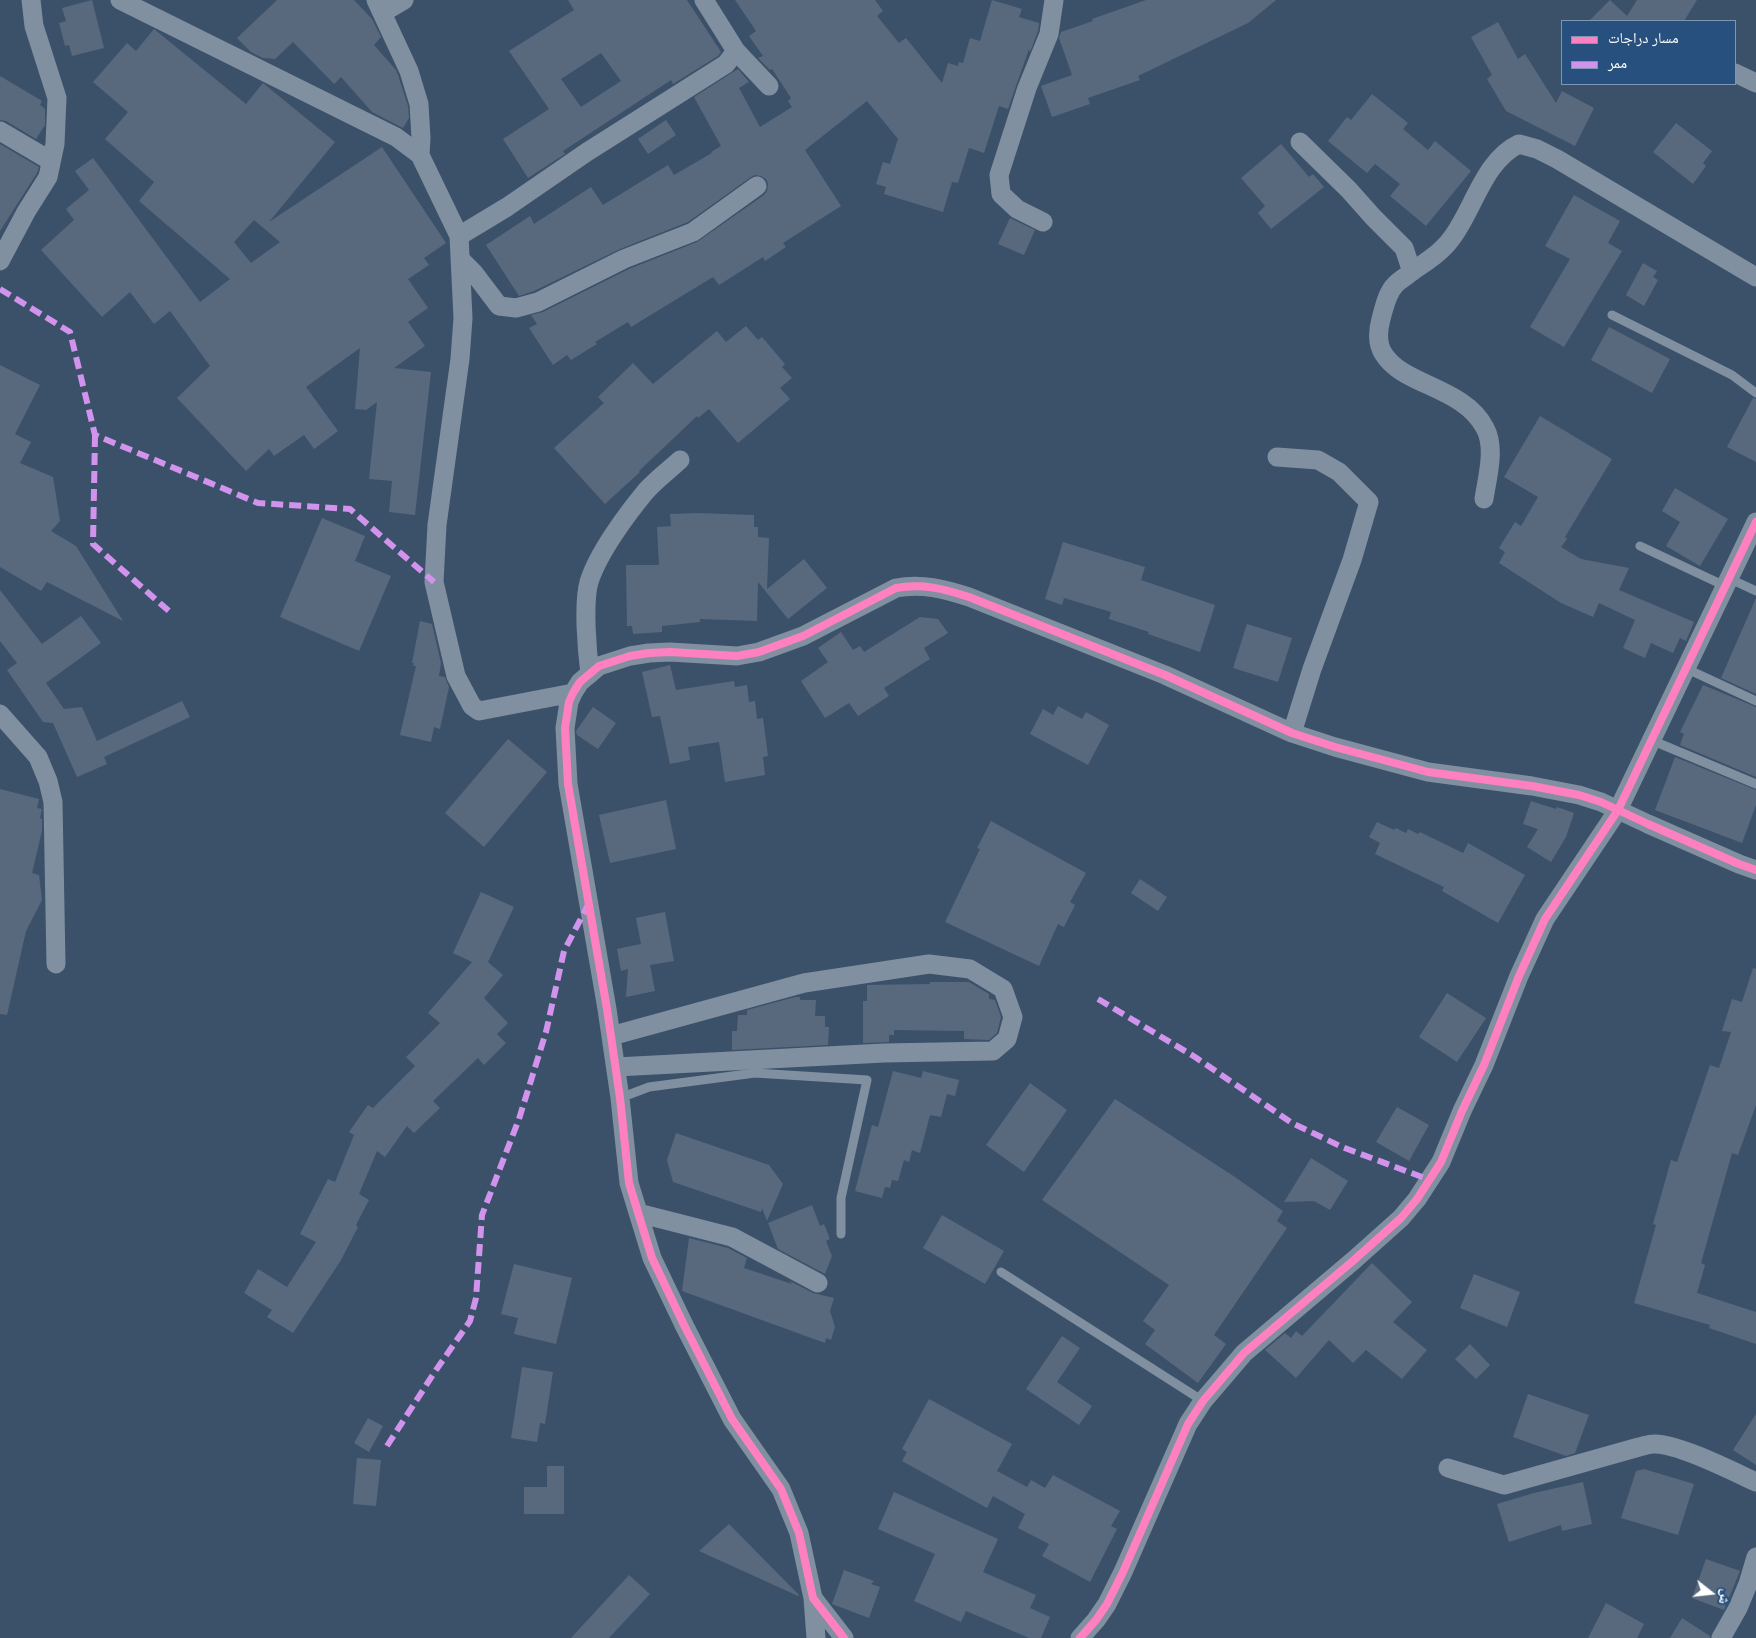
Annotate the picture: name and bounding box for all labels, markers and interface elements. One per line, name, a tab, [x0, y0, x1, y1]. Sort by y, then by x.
legend	[1561, 20, 1736, 85]
text: مسار دراجات	[1608, 29, 1679, 46]
text: ممر	[1608, 54, 1627, 71]
north arrow	[1686, 1568, 1736, 1618]
text: ش	[1716, 1588, 1735, 1606]

